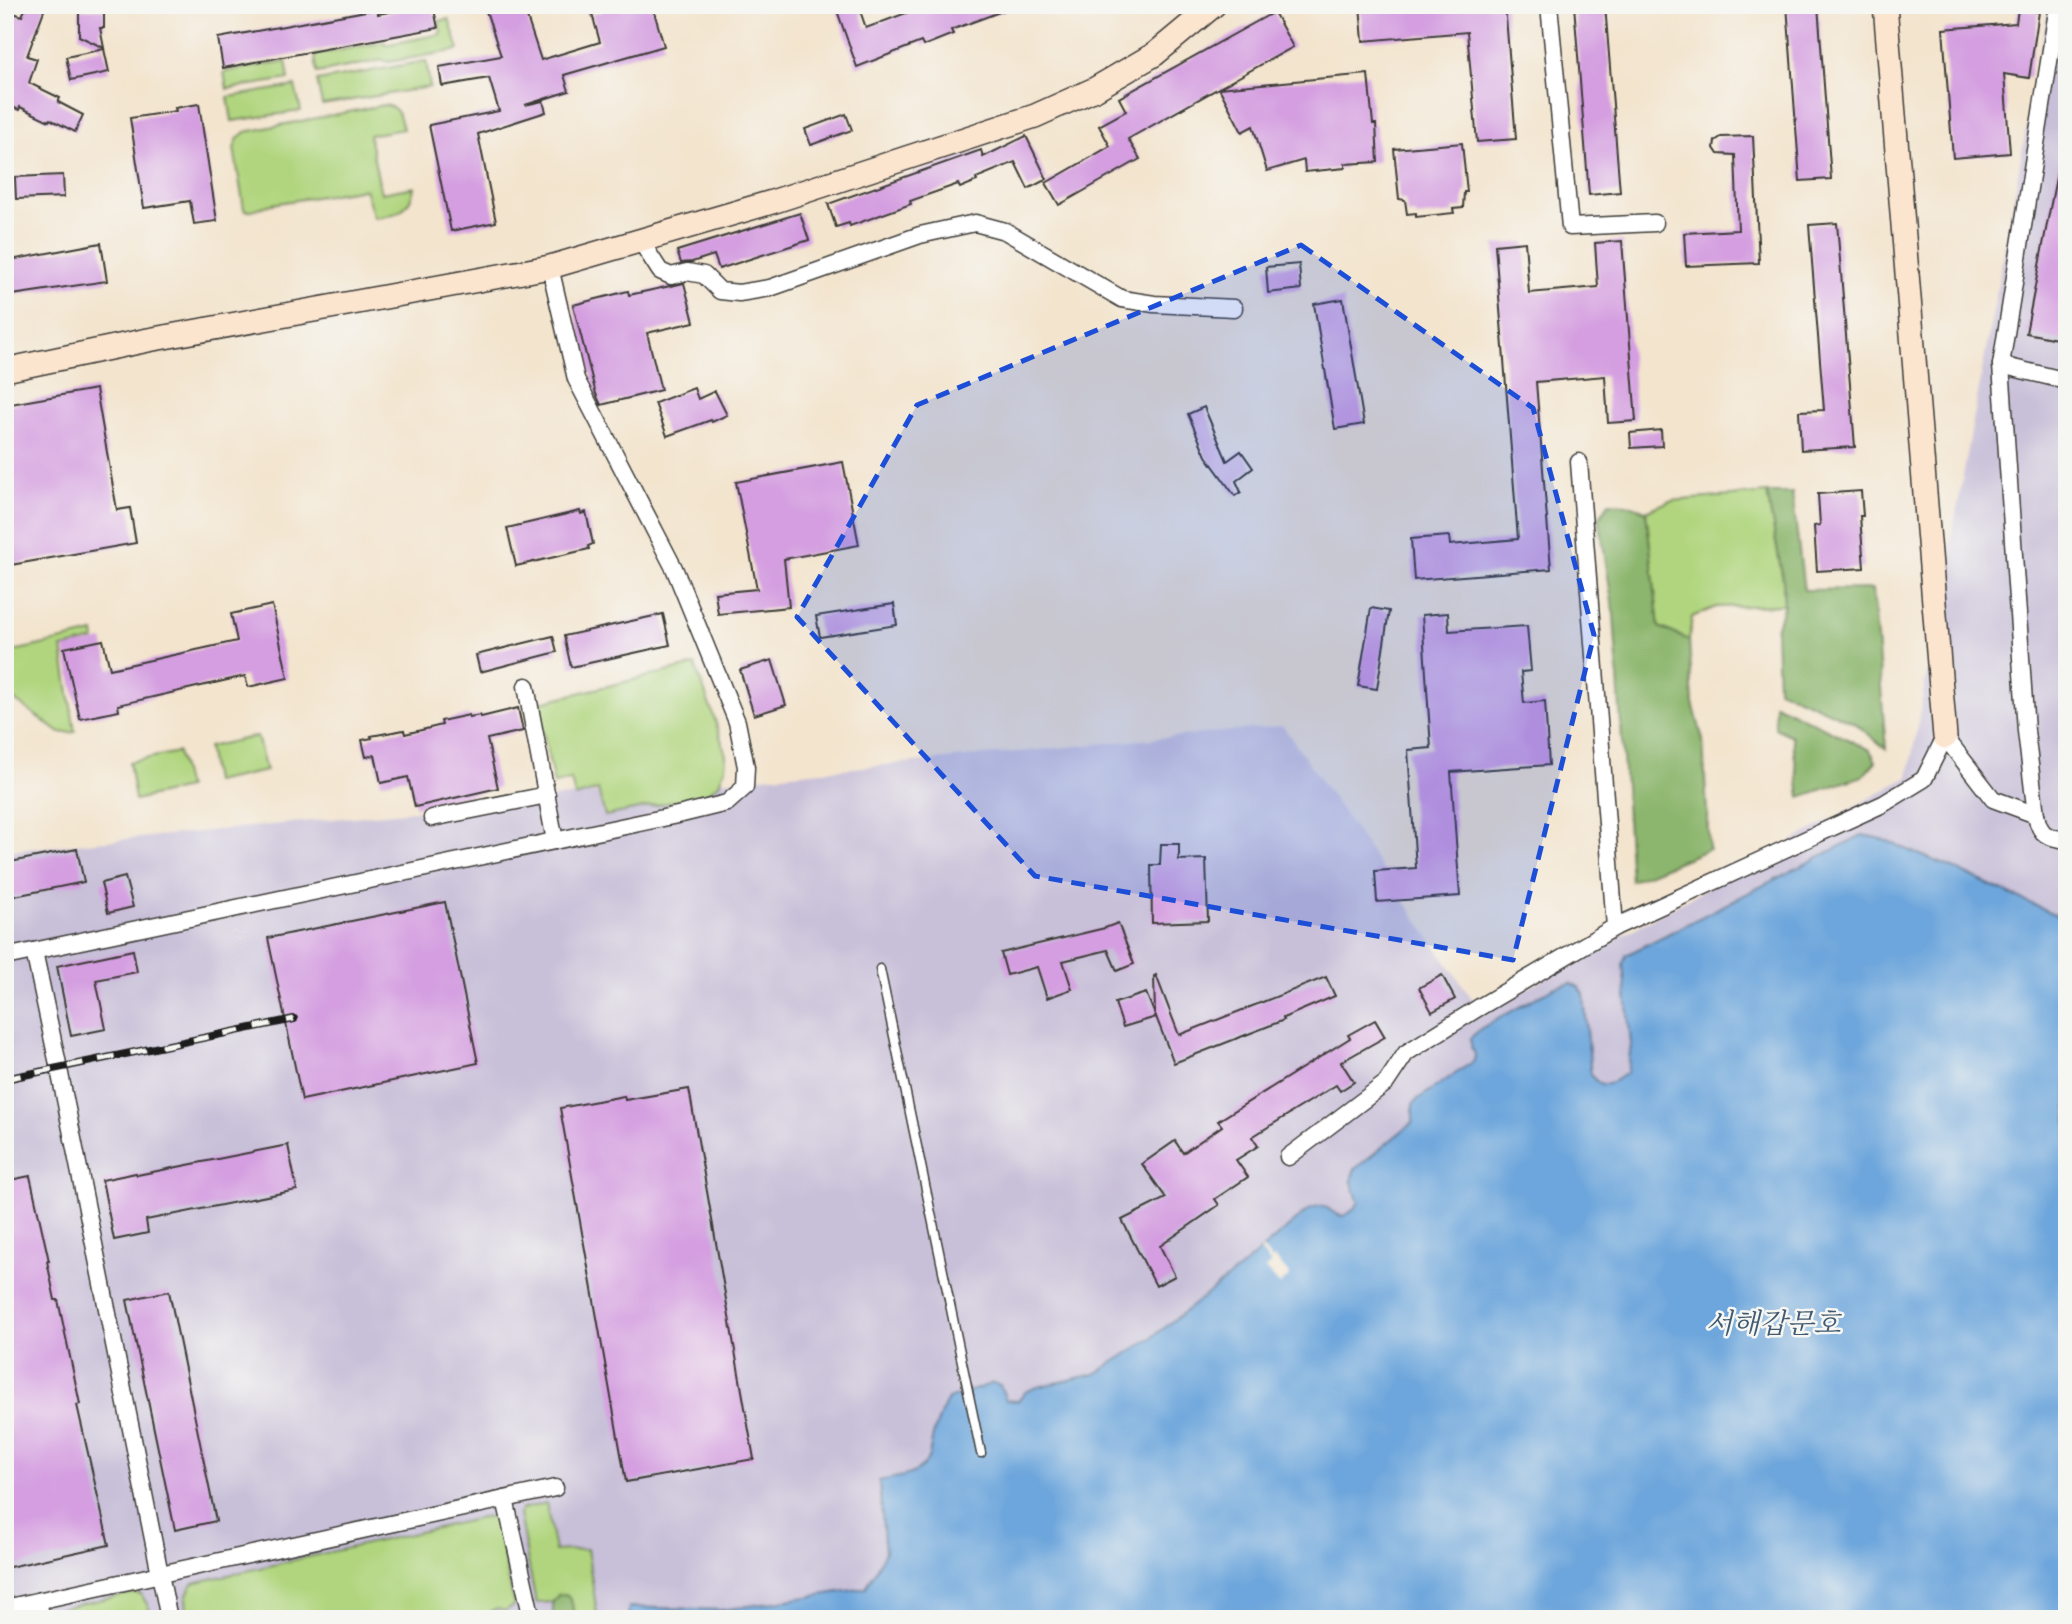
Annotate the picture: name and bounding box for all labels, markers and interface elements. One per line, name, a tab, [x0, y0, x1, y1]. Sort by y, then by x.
water label: 서해갑문호	[1705, 1309, 1843, 1340]

